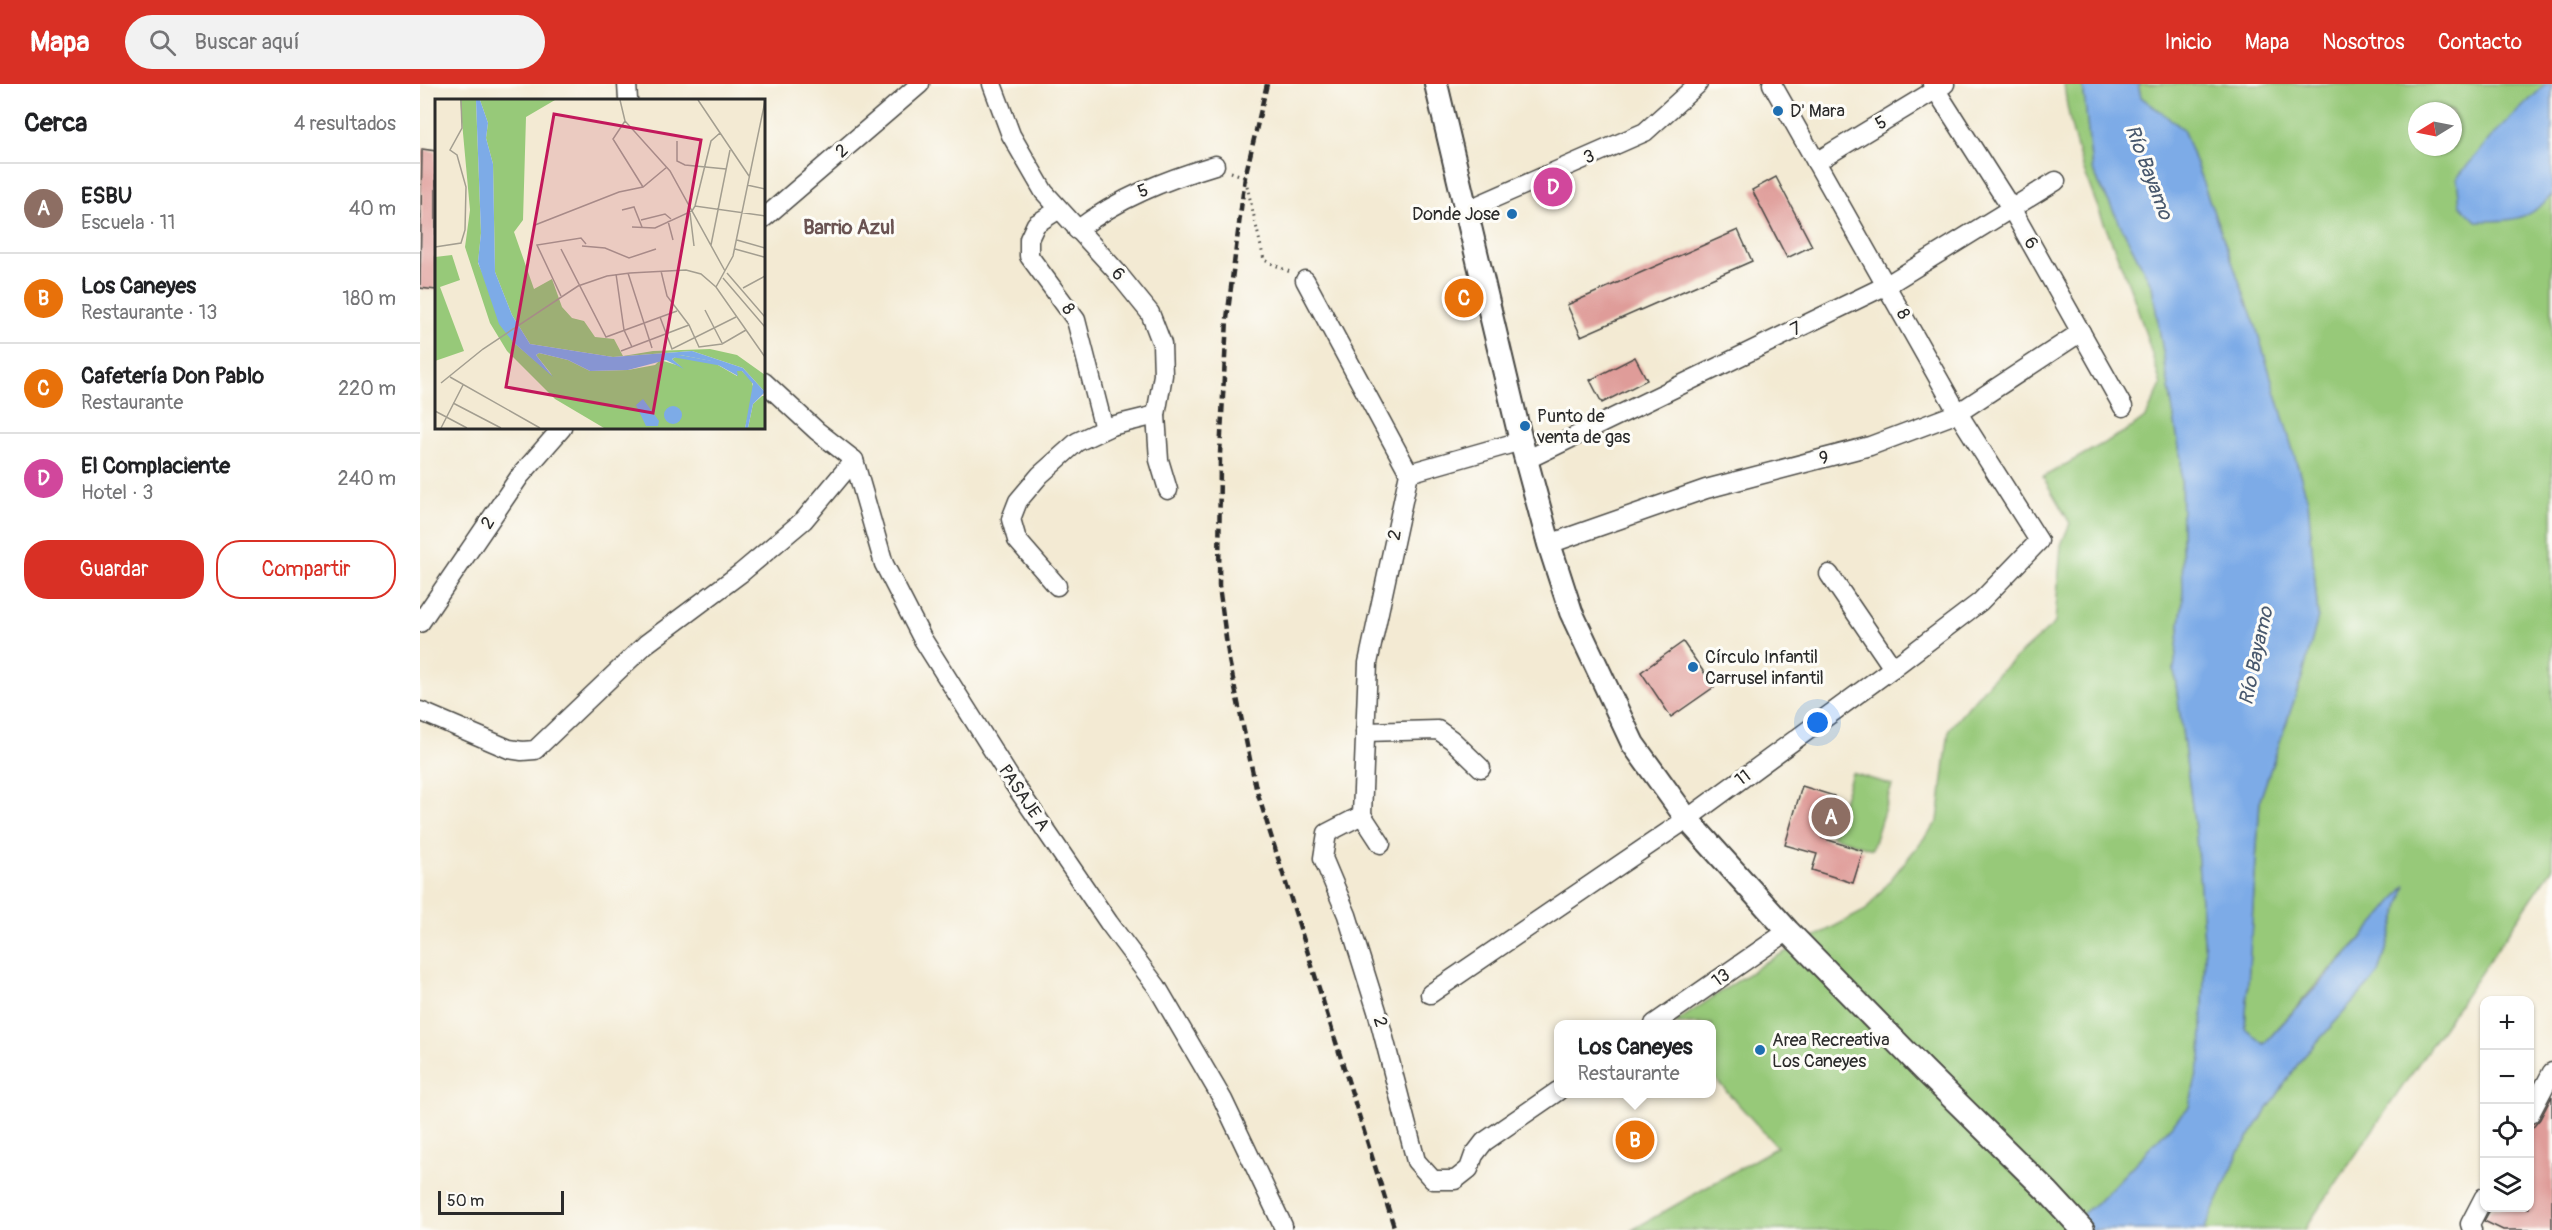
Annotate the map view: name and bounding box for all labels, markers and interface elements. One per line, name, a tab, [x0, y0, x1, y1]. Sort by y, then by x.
search box	[125, 15, 545, 69]
text: Mapa	[30, 25, 89, 60]
icon: search	[146, 26, 179, 59]
text: Buscar aquí	[194, 28, 300, 56]
text: Inicio	[2165, 29, 2212, 56]
text: Mapa	[2245, 29, 2289, 56]
text: Nosotros	[2322, 29, 2405, 56]
text: Contacto	[2438, 29, 2522, 56]
inset map	[435, 99, 765, 429]
place label: D' Mara	[1790, 100, 1845, 123]
north arrow	[2408, 102, 2462, 156]
marker: D' Mara	[1771, 104, 1785, 118]
text: Cerca	[24, 107, 87, 139]
text: 4 resultados	[294, 111, 396, 136]
street label: 5	[1871, 111, 1891, 135]
water label: Río Bayamo	[2120, 121, 2179, 224]
street label: 2	[831, 139, 853, 163]
street label: 3	[1580, 144, 1598, 170]
pin: D	[1534, 164, 1572, 210]
street label: 5	[1134, 179, 1152, 203]
text: ESBU	[81, 182, 132, 210]
text: A	[37, 196, 50, 221]
text: 40 m	[349, 196, 396, 221]
place label: Donde Jose	[1412, 203, 1500, 226]
marker: Donde Jose	[1505, 207, 1519, 221]
text: Escuela · 11	[81, 210, 175, 235]
district label: Barrio Azul	[803, 215, 895, 240]
street label: 6	[2018, 233, 2044, 253]
street label: 6	[1106, 262, 1130, 286]
text: Los Caneyes	[81, 272, 196, 300]
pin: C	[1444, 276, 1484, 320]
text: B	[38, 286, 49, 311]
text: 180 m	[342, 286, 396, 311]
street label: 8	[1056, 298, 1080, 320]
text: Restaurante · 13	[81, 300, 217, 325]
street label: 8	[1891, 304, 1915, 324]
street label: 7	[1787, 316, 1806, 341]
text: Cafetería Don Pablo	[81, 362, 264, 390]
text: C	[37, 376, 50, 401]
text: 220 m	[338, 376, 396, 401]
text: Restaurante	[81, 390, 183, 415]
place label: Punto de venta de gas	[1536, 405, 1630, 449]
marker: Punto de venta de gas	[1518, 419, 1532, 433]
street label: 9	[1817, 446, 1831, 470]
text: El Complaciente	[81, 452, 230, 480]
text: D	[37, 466, 50, 491]
text: 240 m	[337, 466, 396, 491]
text: Hotel · 3	[81, 480, 153, 505]
street label: 2	[476, 512, 500, 534]
street label: 2	[1383, 528, 1407, 542]
button: Guardar	[24, 540, 204, 599]
button: Compartir	[216, 540, 396, 599]
water label: Río Bayamo	[2233, 604, 2279, 707]
place label: Círculo Infantil Carrusel infantil	[1705, 646, 1824, 690]
marker: Círculo Infantil Carrusel infantil	[1686, 660, 1700, 674]
your location	[1803, 708, 1832, 737]
street label: PASAJE A	[993, 760, 1055, 836]
street label: 11	[1731, 765, 1755, 791]
pin: A	[1812, 794, 1850, 840]
street label: 13	[1707, 964, 1735, 992]
map controls	[2480, 996, 2534, 1212]
button: +	[2480, 996, 2534, 1050]
street label: 2	[1368, 1014, 1392, 1030]
popup	[1554, 1020, 1716, 1098]
place label: Area Recreativa Los Caneyes	[1772, 1029, 1890, 1073]
text: Los Caneyes	[1577, 1033, 1693, 1061]
marker: Area Recreativa Los Caneyes	[1753, 1043, 1767, 1057]
button: −	[2480, 1050, 2534, 1104]
text: Restaurante	[1577, 1061, 1680, 1086]
button: locate	[2480, 1104, 2534, 1158]
pin: B	[1616, 1118, 1654, 1162]
button: layers	[2480, 1158, 2534, 1212]
scale bar	[438, 1188, 564, 1216]
text: 50 m	[447, 1191, 484, 1211]

